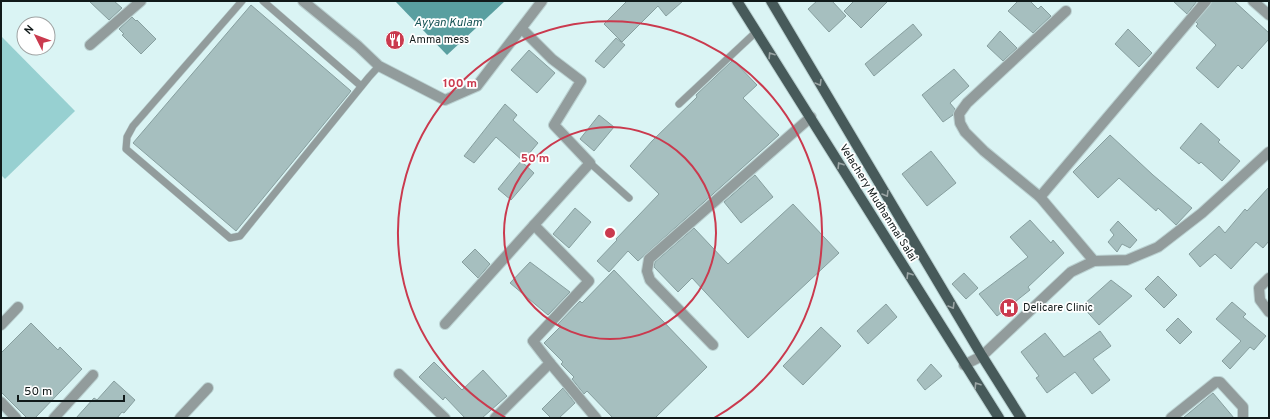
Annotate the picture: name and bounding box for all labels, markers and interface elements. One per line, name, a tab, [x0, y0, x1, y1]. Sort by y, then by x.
water label: Ayyan Kulam	[414, 15, 482, 31]
north arrow	[16, 16, 56, 56]
text: N	[21, 22, 37, 38]
restaurant icon: Amma mess	[384, 29, 406, 51]
place label: Amma mess	[409, 33, 469, 47]
one-way arrow	[768, 52, 775, 59]
text: 100 m	[443, 76, 477, 92]
one-way arrow	[815, 79, 822, 86]
street label: Velachery Mudhanmai Salai	[836, 142, 920, 264]
text: 50 m	[521, 151, 549, 167]
one-way arrow	[838, 162, 845, 169]
one-way arrow	[881, 190, 888, 197]
centre of rings	[603, 226, 617, 240]
one-way arrow	[906, 272, 913, 279]
hospital icon: Delicare Clinic	[998, 297, 1020, 319]
place label: Delicare Clinic	[1023, 301, 1093, 315]
one-way arrow	[948, 302, 955, 309]
scale bar	[18, 377, 124, 403]
one-way arrow	[975, 383, 982, 390]
text: 50 m	[24, 384, 52, 400]

